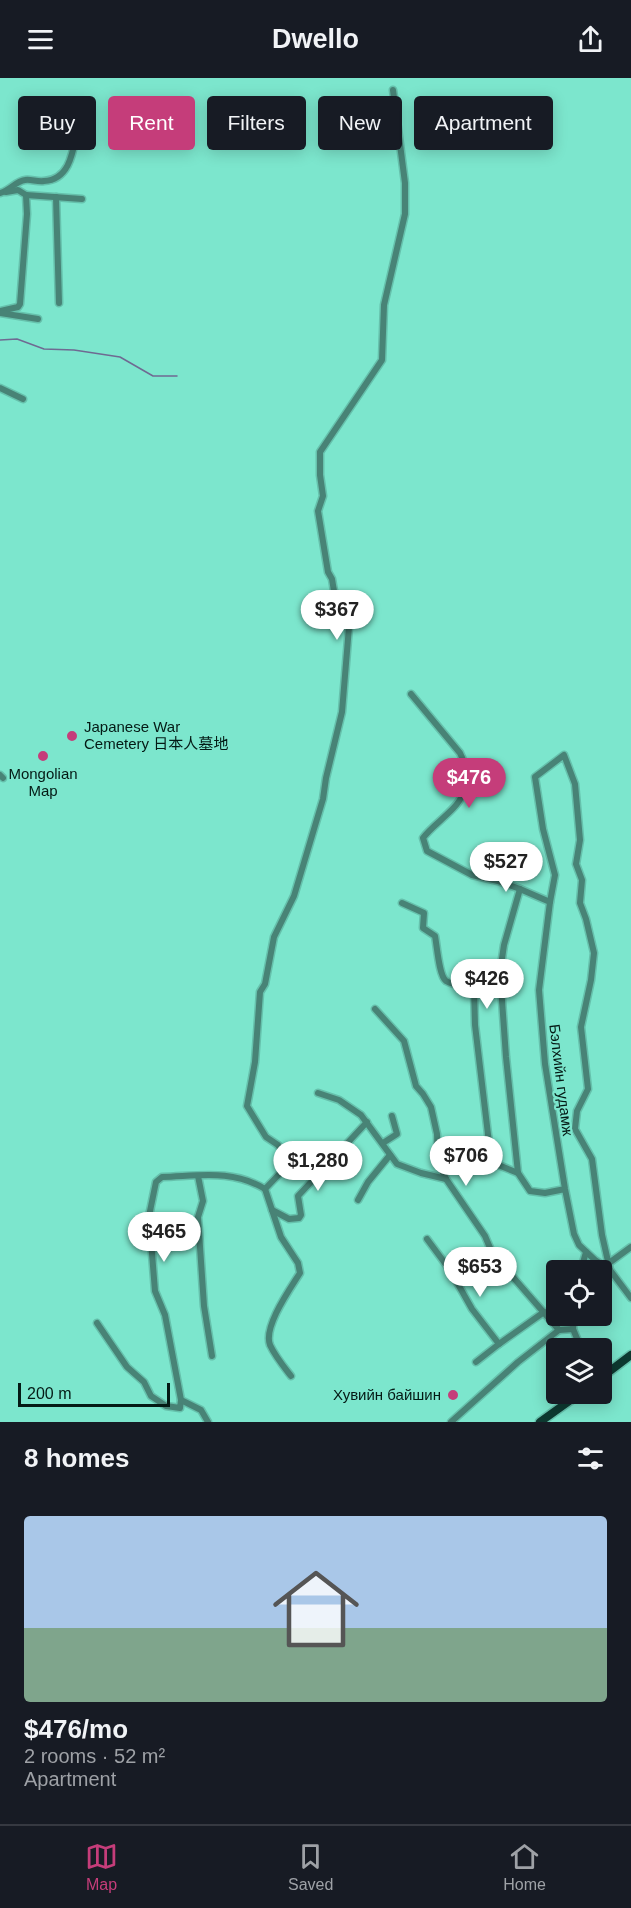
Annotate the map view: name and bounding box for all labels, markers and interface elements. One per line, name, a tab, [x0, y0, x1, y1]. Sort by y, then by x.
icon: menu	[24, 23, 57, 56]
icon: share	[574, 23, 607, 56]
text: Dwello	[272, 24, 359, 54]
chip: Buy	[18, 96, 96, 150]
chip: Rent	[108, 96, 195, 150]
chip: Filters	[207, 96, 306, 150]
chip: New	[318, 96, 402, 150]
chip: Apartment	[414, 96, 553, 150]
pin: $367	[301, 590, 373, 641]
text: $367	[315, 598, 359, 620]
place label: Japanese War Cemetery 日本人墓地	[84, 718, 228, 752]
marker: Japanese War Cemetery 日本人墓地	[65, 729, 79, 743]
marker: Mongolian Map	[36, 749, 50, 763]
pin: $476	[433, 758, 505, 809]
place label: Mongolian Map	[8, 765, 78, 799]
text: $476	[447, 766, 491, 788]
pin: $527	[470, 842, 542, 893]
text: $527	[484, 850, 528, 872]
pin: $426	[451, 959, 523, 1010]
text: $426	[465, 967, 509, 989]
street label: Бэлхийн гудамж	[546, 1023, 577, 1137]
pin: $706	[430, 1136, 502, 1187]
pin: $1,280	[269, 1141, 367, 1192]
text: $706	[444, 1144, 488, 1166]
text: $1,280	[287, 1149, 349, 1171]
pin: $465	[128, 1212, 200, 1263]
text: $465	[142, 1220, 186, 1242]
pin: $653	[444, 1247, 516, 1298]
text: $653	[458, 1255, 502, 1277]
map controls	[546, 1260, 612, 1404]
button: locate	[546, 1260, 612, 1326]
button: layers	[546, 1338, 612, 1404]
scale bar	[18, 1380, 170, 1408]
text: 200 m	[27, 1385, 71, 1402]
place label: Хувийн байшин	[333, 1386, 441, 1403]
marker: Хувийн байшин	[446, 1388, 460, 1402]
icon: filters	[574, 1442, 607, 1475]
text: 8 homes	[24, 1443, 130, 1473]
icon: home	[262, 1555, 370, 1663]
text: $476/mo	[24, 1714, 128, 1744]
text: 2 rooms · 52 m²	[24, 1745, 165, 1767]
text: Apartment	[24, 1768, 116, 1790]
tab: Map	[85, 1840, 118, 1894]
tab: Saved	[288, 1840, 333, 1894]
tab: Home	[503, 1840, 546, 1894]

